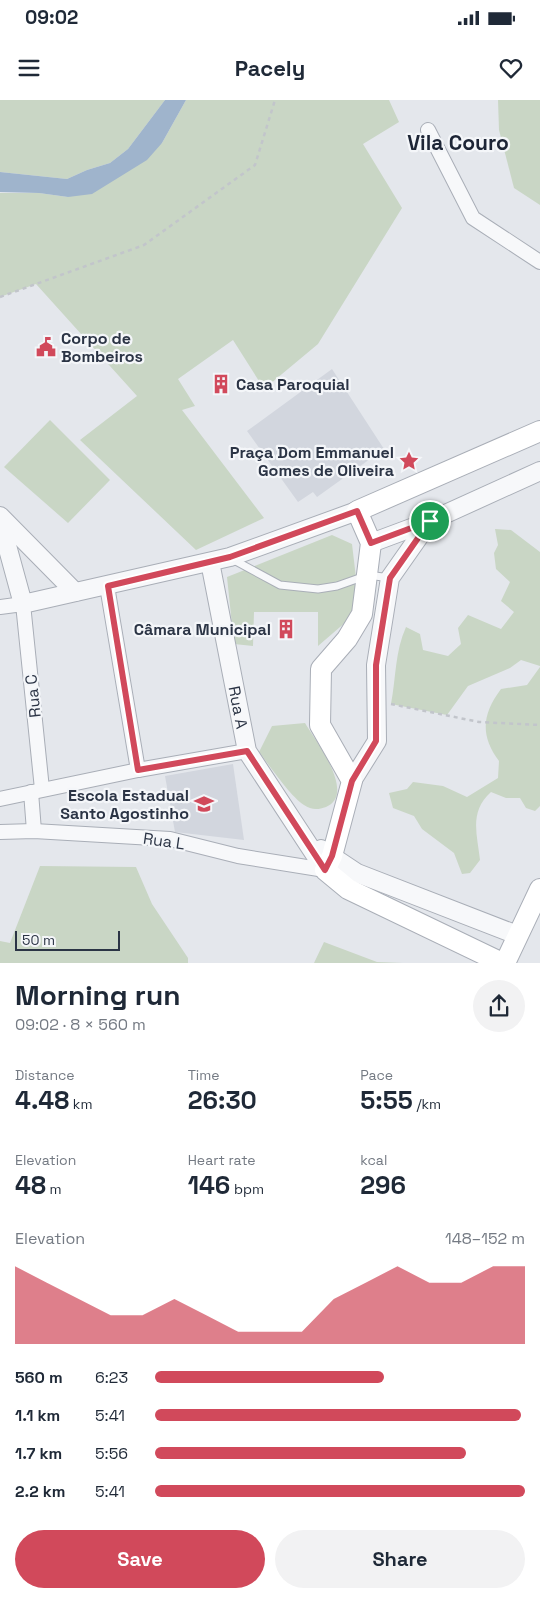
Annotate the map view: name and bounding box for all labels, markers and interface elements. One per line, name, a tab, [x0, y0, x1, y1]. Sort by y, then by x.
text: 09:02	[25, 5, 78, 30]
icon: menu	[15, 54, 43, 82]
text: Pacely	[235, 54, 305, 82]
icon: heart	[497, 54, 525, 82]
district label: Vila Couro	[407, 129, 509, 156]
place label: Corpo de Bombeiros	[61, 328, 143, 367]
public building icon: Corpo de Bombeiros	[35, 336, 57, 358]
building icon: Casa Paroquial	[210, 373, 232, 395]
place label: Casa Paroquial	[236, 374, 350, 395]
place label: Praça Dom Emmanuel Gomes de Oliveira	[230, 442, 394, 481]
place icon: Praça Dom Emmanuel Gomes de Oliveira	[398, 450, 420, 472]
pin	[409, 500, 451, 542]
icon: arrive	[416, 507, 444, 535]
building icon: Câmara Municipal	[275, 618, 297, 640]
place label: Câmara Municipal	[134, 619, 271, 640]
street label: Rua C	[20, 673, 46, 719]
street label: Rua A	[224, 684, 253, 730]
place label: Escola Estadual Santo Agostinho	[60, 785, 189, 824]
school or university icon: Escola Estadual Santo Agostinho	[193, 793, 215, 815]
street label: Rua L	[142, 828, 186, 854]
scale bar	[15, 928, 120, 951]
text: 50 m	[22, 931, 55, 949]
text: Morning run	[15, 977, 180, 1013]
button: share	[473, 980, 525, 1032]
text: 09:02 · 8 × 560 m	[15, 1014, 146, 1035]
text: Distance	[15, 1066, 75, 1084]
text: Time	[188, 1066, 220, 1084]
text: Pace	[360, 1066, 393, 1084]
text: 4.48	[15, 1084, 69, 1116]
text: 26:30	[188, 1084, 257, 1116]
text: 5:55	[360, 1084, 413, 1116]
text: km	[69, 1095, 92, 1113]
text: /km	[413, 1095, 441, 1113]
text: Elevation	[15, 1151, 76, 1169]
text: Heart rate	[188, 1151, 256, 1169]
text: kcal	[360, 1151, 387, 1169]
text: 48	[15, 1169, 46, 1201]
text: 146	[188, 1169, 230, 1201]
text: 296	[360, 1169, 406, 1201]
text: m	[46, 1180, 62, 1198]
text: bpm	[230, 1180, 264, 1198]
text: Elevation	[15, 1228, 85, 1249]
text: 148–152 m	[445, 1228, 525, 1249]
text: 560 m	[15, 1367, 63, 1388]
text: 6:23	[95, 1367, 128, 1388]
text: 1.1 km	[15, 1405, 60, 1426]
text: 5:41	[95, 1405, 125, 1426]
text: 1.7 km	[15, 1443, 62, 1464]
text: 5:56	[95, 1443, 128, 1464]
text: 2.2 km	[15, 1481, 66, 1502]
text: 5:41	[95, 1481, 125, 1502]
button: Save	[15, 1530, 265, 1588]
button: Share	[275, 1530, 525, 1588]

